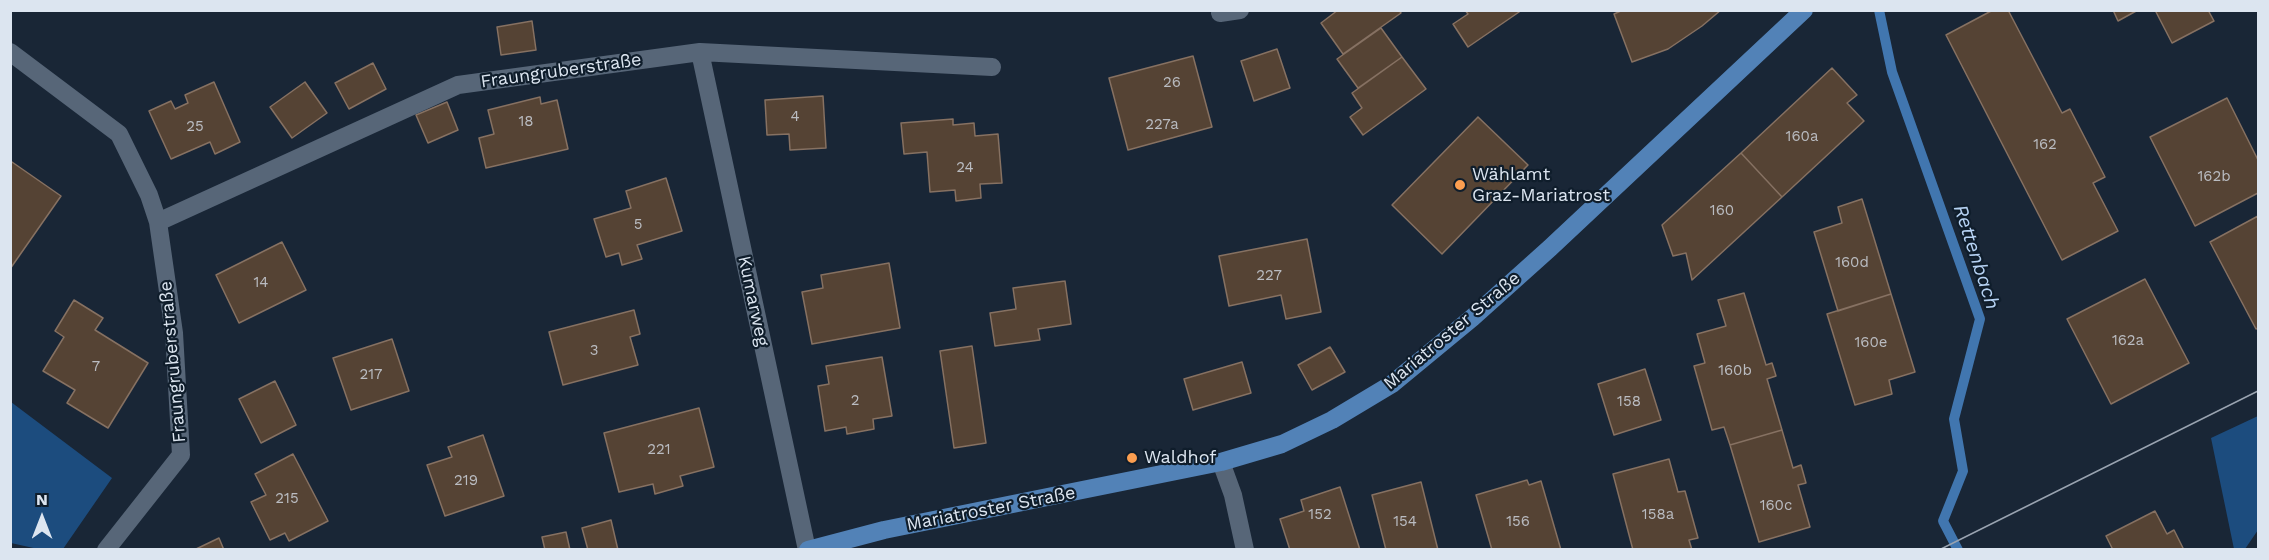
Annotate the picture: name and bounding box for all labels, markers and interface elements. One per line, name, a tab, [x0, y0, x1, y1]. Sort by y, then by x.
street label: Fraungruberstraße	[479, 49, 643, 93]
house number: 26	[1163, 74, 1181, 92]
house number: 4	[790, 108, 800, 126]
house number: 18	[518, 113, 534, 131]
house number: 227a	[1145, 116, 1179, 134]
house number: 25	[186, 118, 204, 136]
house number: 160a	[1786, 128, 1818, 146]
house number: 162	[2033, 136, 2057, 154]
house number: 24	[956, 159, 974, 177]
place label: Wählamt Graz-Mariatrost	[1472, 164, 1610, 207]
house number: 162b	[2197, 168, 2231, 186]
marker: Wählamt Graz-Mariatrost	[1453, 178, 1467, 192]
house number: 160	[1710, 202, 1734, 220]
water label: Rettenbach	[1948, 202, 2004, 312]
house number: 5	[634, 216, 642, 234]
street label: Kumarweg	[733, 254, 773, 348]
house number: 160d	[1835, 254, 1869, 272]
house number: 227	[1256, 267, 1282, 285]
street label: Mariatroster Straße	[1379, 268, 1525, 394]
house number: 14	[253, 274, 269, 292]
street label: Fraungruberstraße	[155, 280, 191, 444]
house number: 162a	[2112, 332, 2144, 350]
house number: 160e	[1855, 334, 1887, 352]
house number: 3	[590, 342, 598, 360]
house number: 7	[92, 358, 100, 376]
house number: 160b	[1718, 362, 1752, 380]
house number: 217	[359, 366, 383, 384]
house number: 2	[851, 392, 859, 410]
house number: 158	[1617, 393, 1641, 411]
house number: 221	[647, 441, 671, 459]
place label: Waldhof	[1144, 447, 1216, 469]
marker: Waldhof	[1125, 451, 1139, 465]
house number: 219	[454, 472, 478, 490]
street label: Mariatroster Straße	[905, 482, 1077, 536]
north arrow	[12, 488, 72, 548]
text: N	[36, 490, 48, 509]
house number: 215	[275, 490, 299, 508]
house number: 160c	[1760, 497, 1792, 515]
house number: 152	[1308, 506, 1332, 524]
house number: 158a	[1642, 506, 1674, 524]
house number: 154	[1393, 513, 1417, 531]
house number: 156	[1506, 513, 1530, 531]

